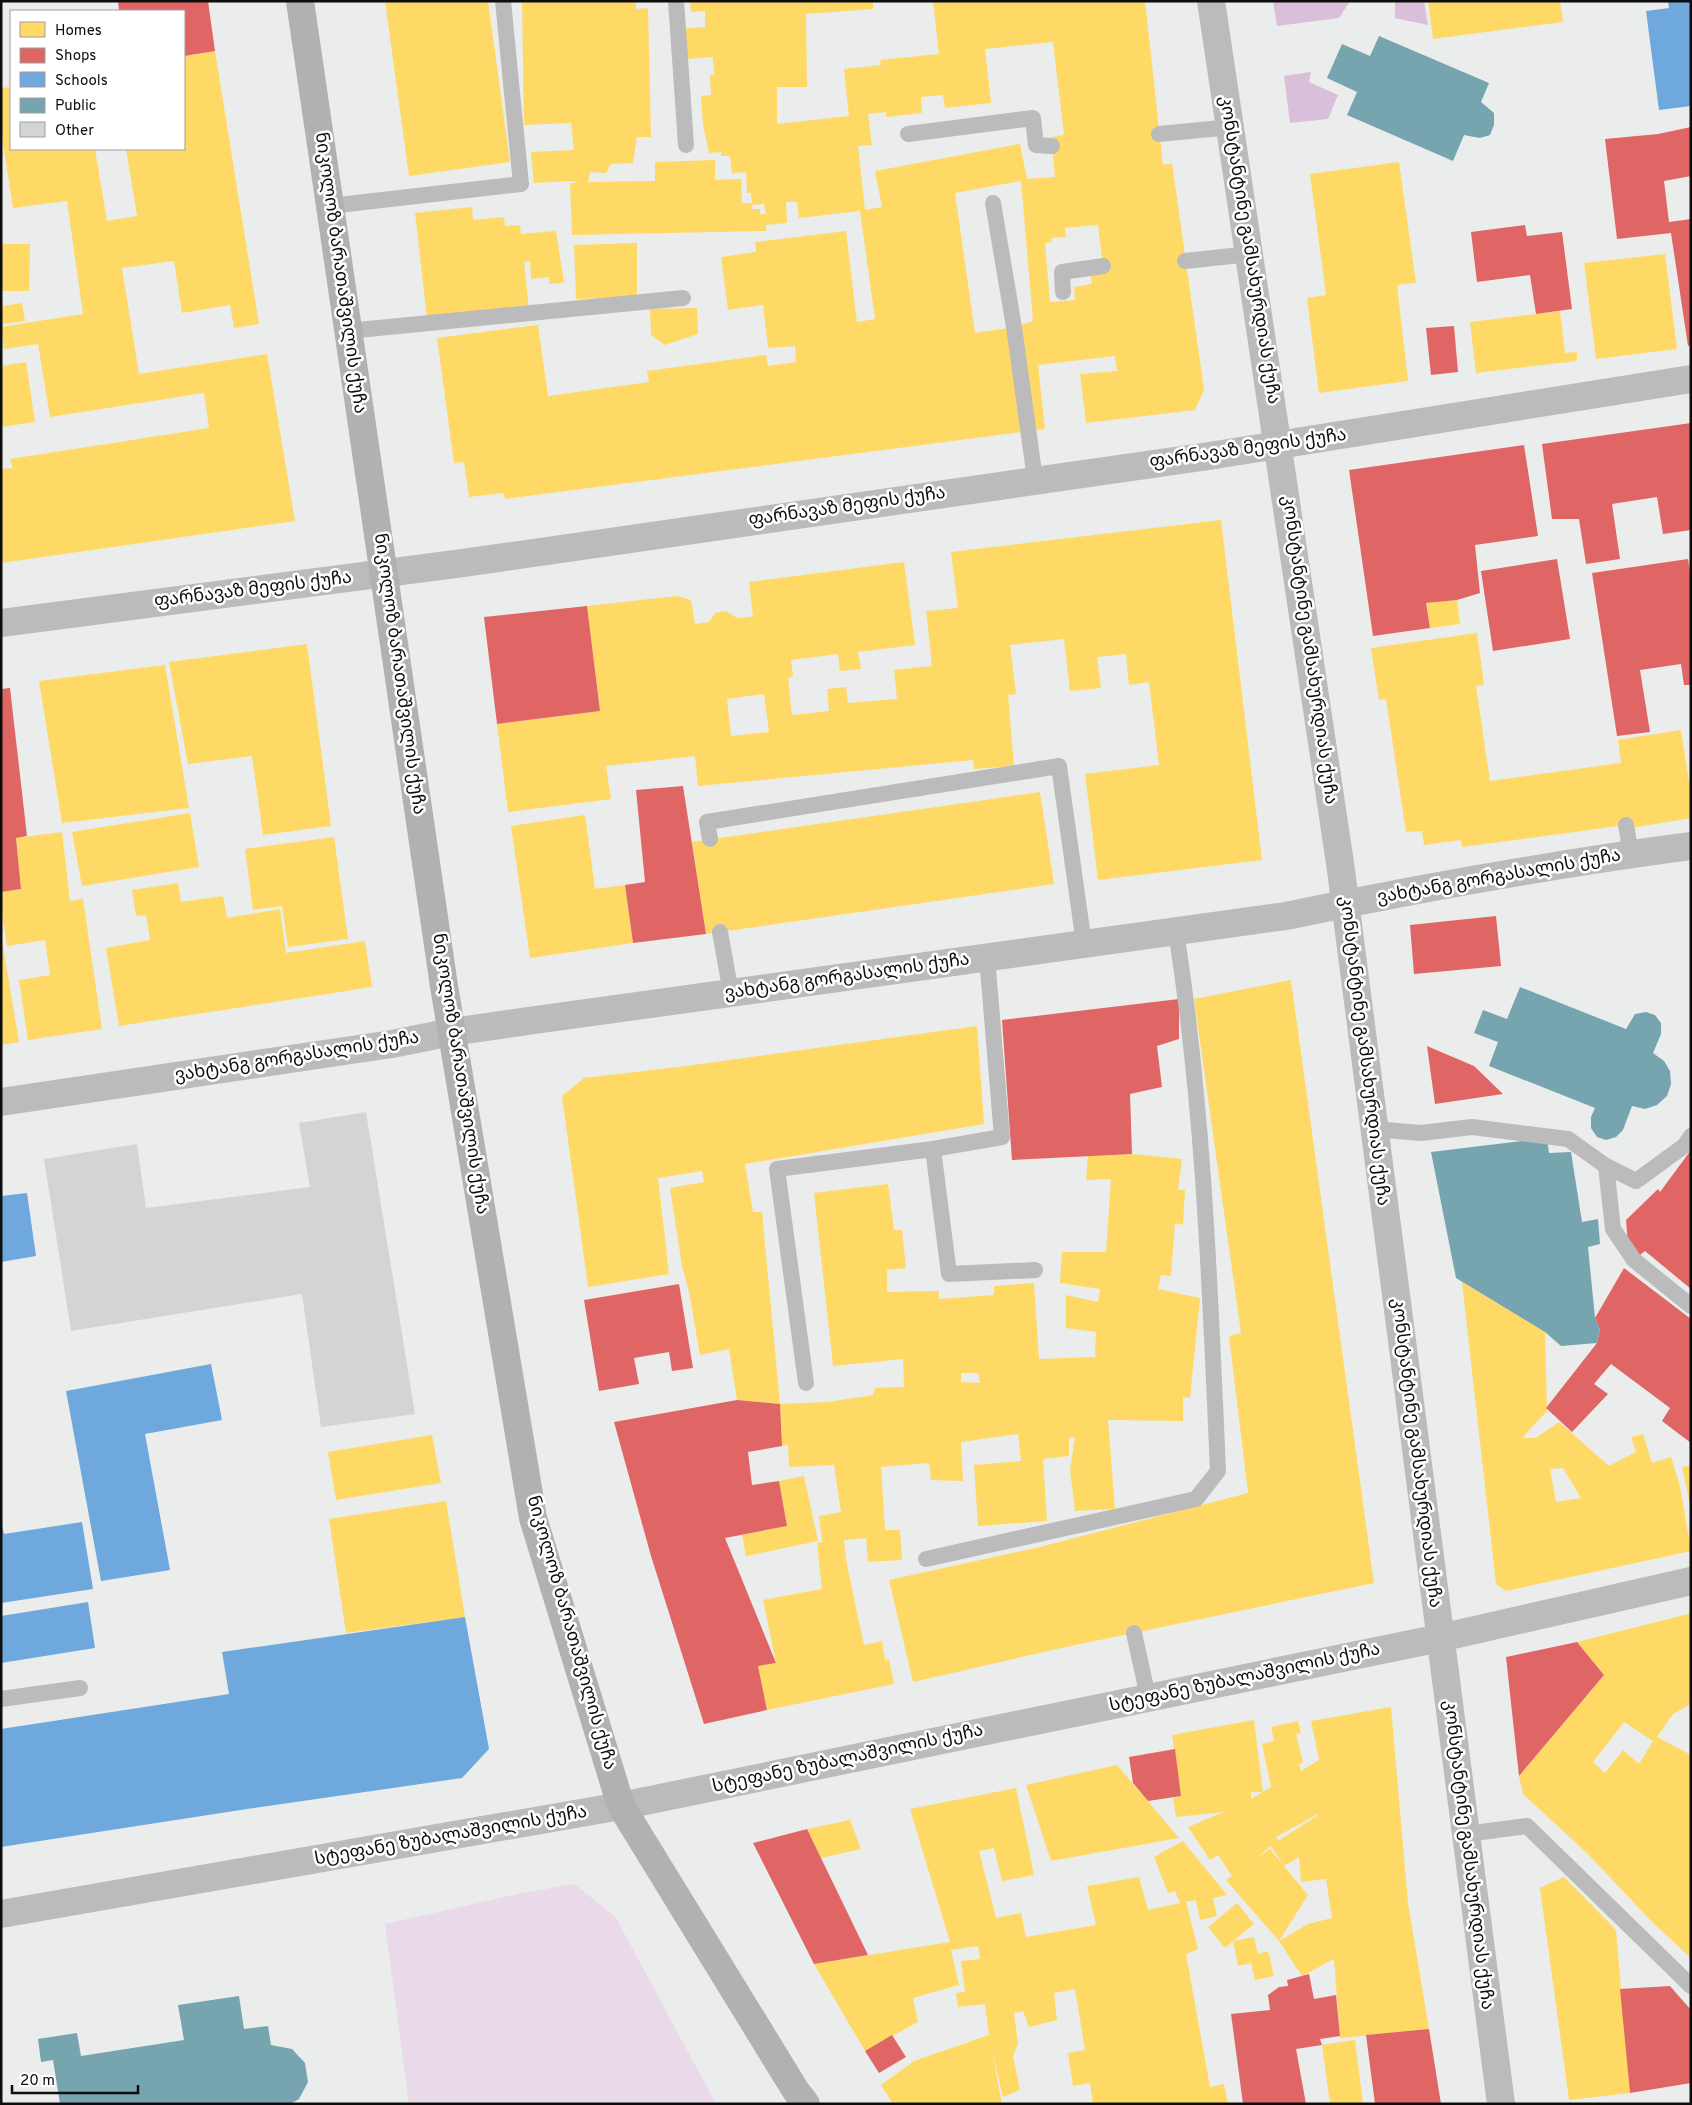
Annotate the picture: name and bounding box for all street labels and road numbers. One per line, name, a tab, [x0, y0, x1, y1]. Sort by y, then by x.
street label: კონსტანტინე გამსახურდიას ქუჩა	[1213, 94, 1285, 406]
street label: ნიკოლოზ ბარათაშვილის ქუჩა	[309, 131, 371, 415]
street label: ფარნავაზ მეფის ქუჩა	[1148, 424, 1348, 474]
street label: ფარნავაზ მეფის ქუჩა	[747, 482, 947, 532]
street label: კონსტანტინე გამსახურდიას ქუჩა	[1276, 494, 1342, 806]
street label: ნიკოლოზ ბარათაშვილის ქუჩა	[368, 532, 430, 816]
street label: ფარნავაზ მეფის ქუჩა	[153, 566, 353, 614]
street label: ვახტანგ გორგასალის ქუჩა	[1375, 844, 1623, 910]
street label: კონსტანტინე გამსახურდიას ქუჩა	[1334, 895, 1394, 1207]
street label: ნიკოლოზ ბარათაშვილის ქუჩა	[426, 932, 494, 1216]
street label: ვახტანგ გორგასალის ქუჩა	[723, 948, 971, 1006]
street label: ვახტანგ გორგასალის ქუჩა	[173, 1026, 421, 1088]
street label: კონსტანტინე გამსახურდიას ქუჩა	[1386, 1297, 1446, 1609]
street label: ნიკოლოზ ბარათაშვილის ქუჩა	[521, 1493, 621, 1773]
street label: სტეფანე ზუბალაშვილის ქუჩა	[1108, 1638, 1382, 1718]
street label: კონსტანტინე გამსახურდიას ქუჩა	[1438, 1699, 1498, 2011]
street label: სტეფანე ზუბალაშვილის ქუჩა	[711, 1719, 985, 1799]
street label: სტეფანე ზუბალაშვილის ქუჩა	[313, 1801, 589, 1871]

